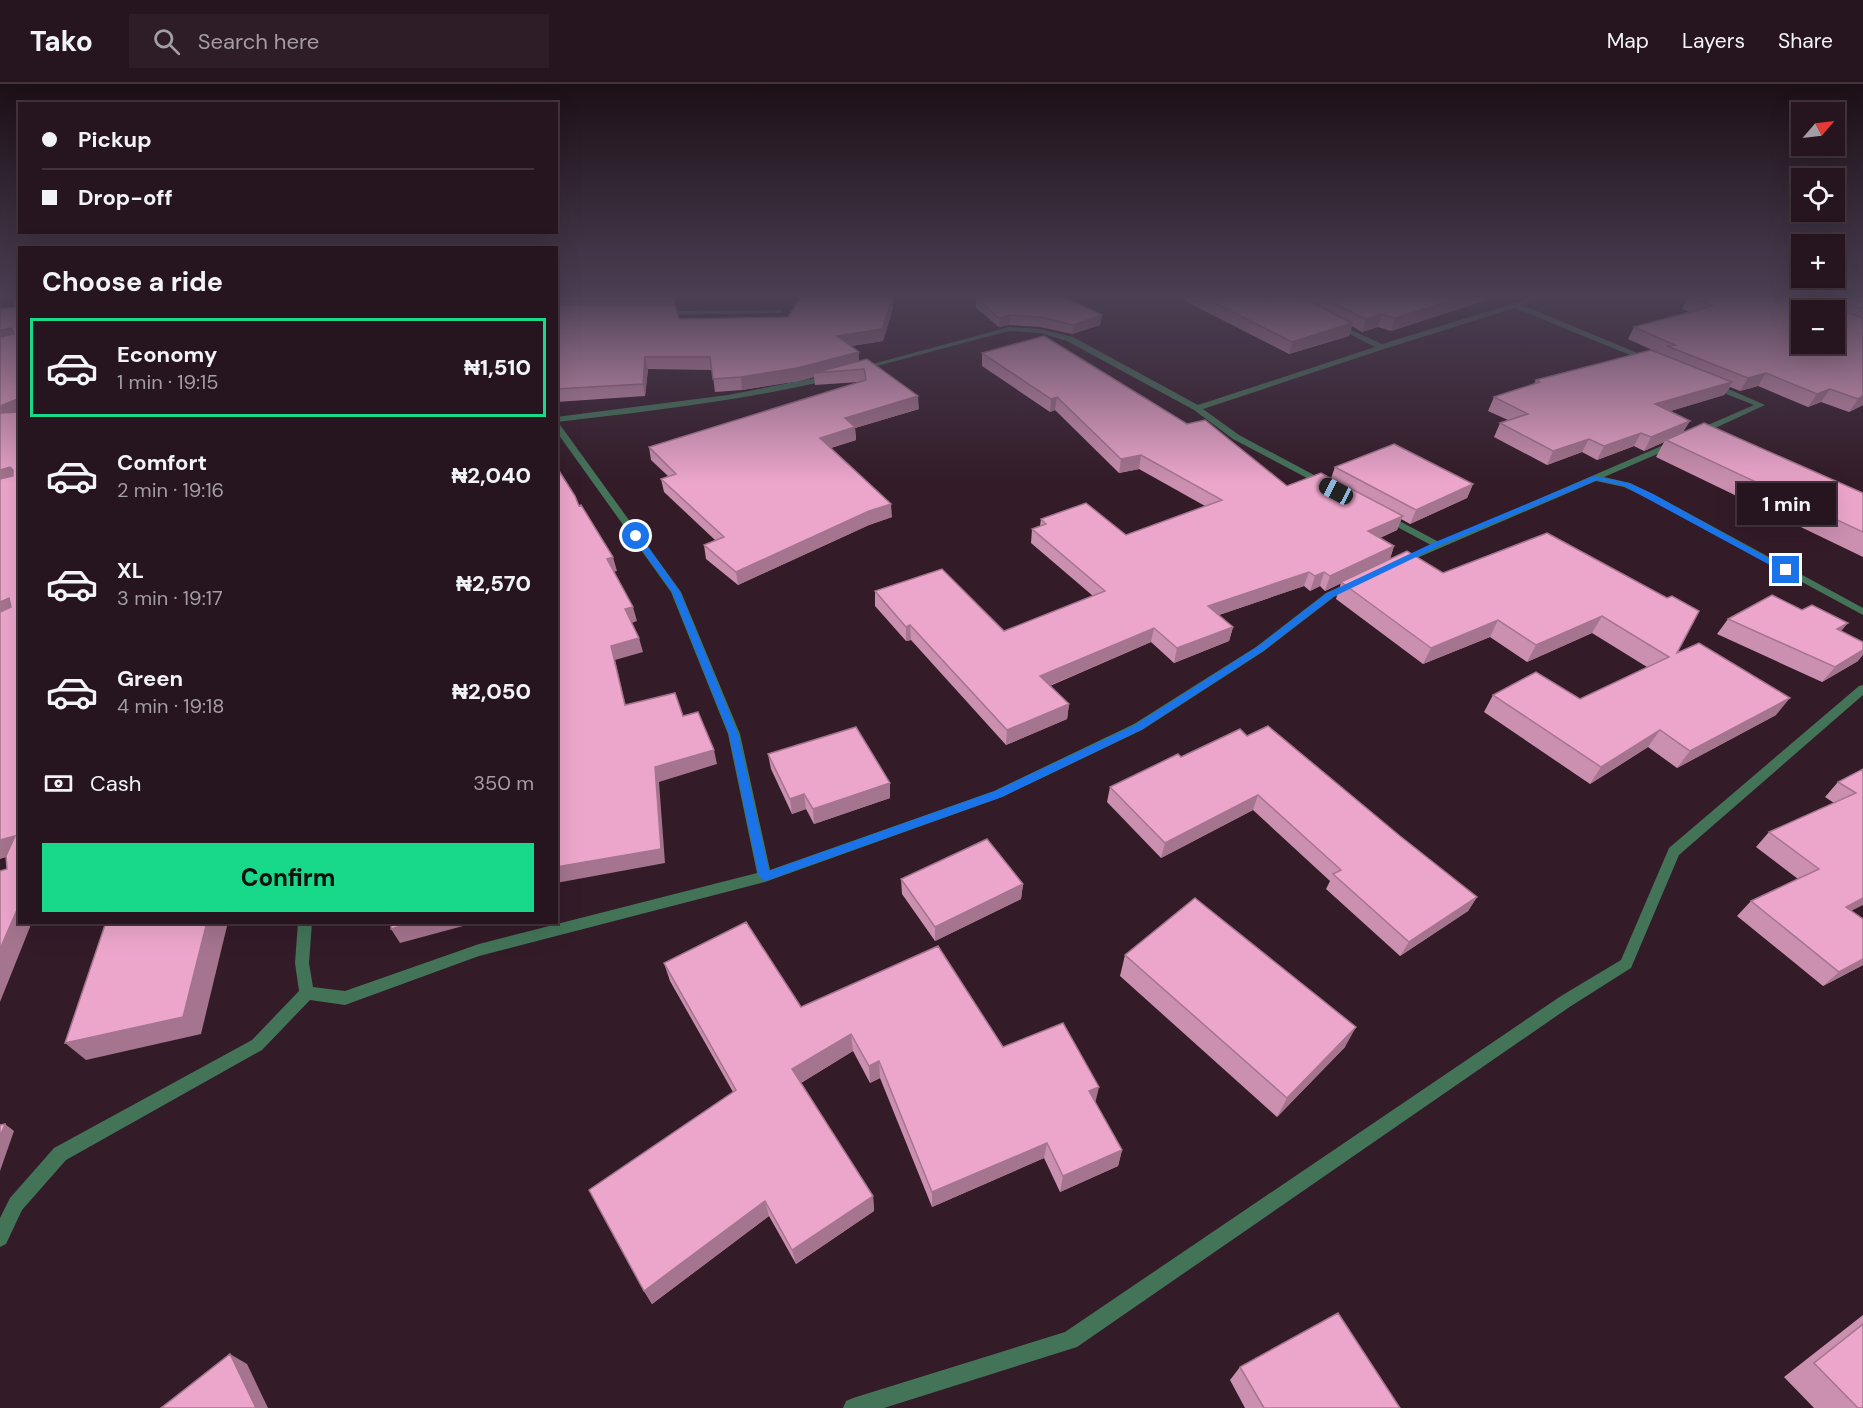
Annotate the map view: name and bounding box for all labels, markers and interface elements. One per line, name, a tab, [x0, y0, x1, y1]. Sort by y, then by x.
search box	[129, 14, 549, 68]
text: Tako	[30, 23, 93, 60]
icon: search	[150, 25, 183, 58]
text: Search here	[198, 27, 319, 56]
text: Map	[1607, 27, 1649, 55]
text: Layers	[1682, 27, 1745, 55]
text: Share	[1778, 27, 1833, 55]
north arrow	[1791, 102, 1845, 156]
map controls	[1791, 102, 1845, 354]
text: Pickup	[78, 125, 152, 154]
button: locate	[1791, 168, 1845, 222]
text: Drop-off	[78, 183, 173, 212]
button: +	[1791, 234, 1845, 288]
text: Choose a ride	[42, 264, 223, 299]
button: −	[1791, 300, 1845, 354]
text: Economy	[117, 340, 217, 369]
icon: car	[45, 341, 99, 395]
text: ₦1,510	[464, 353, 531, 382]
text: 1 min · 19:15	[117, 369, 219, 395]
text: Comfort	[117, 448, 207, 477]
icon: car	[45, 449, 99, 503]
text: ₦2,040	[451, 461, 531, 490]
car	[1316, 475, 1356, 507]
text: 2 min · 19:16	[117, 477, 224, 503]
callout: 1 min	[1736, 483, 1836, 525]
text: 1 min	[1762, 491, 1811, 517]
route start	[622, 522, 649, 549]
text: XL	[117, 556, 144, 585]
route end	[1772, 556, 1799, 583]
icon: car	[45, 557, 99, 611]
text: ₦2,570	[456, 569, 531, 598]
text: 3 min · 19:17	[117, 585, 223, 611]
text: Green	[117, 664, 183, 693]
icon: car	[45, 665, 99, 719]
text: ₦2,050	[452, 677, 531, 706]
text: 4 min · 19:18	[117, 693, 224, 719]
icon: cash	[42, 767, 75, 800]
text: Cash	[90, 769, 141, 798]
text: 350 m	[473, 770, 534, 796]
button: Confirm	[42, 843, 534, 912]

